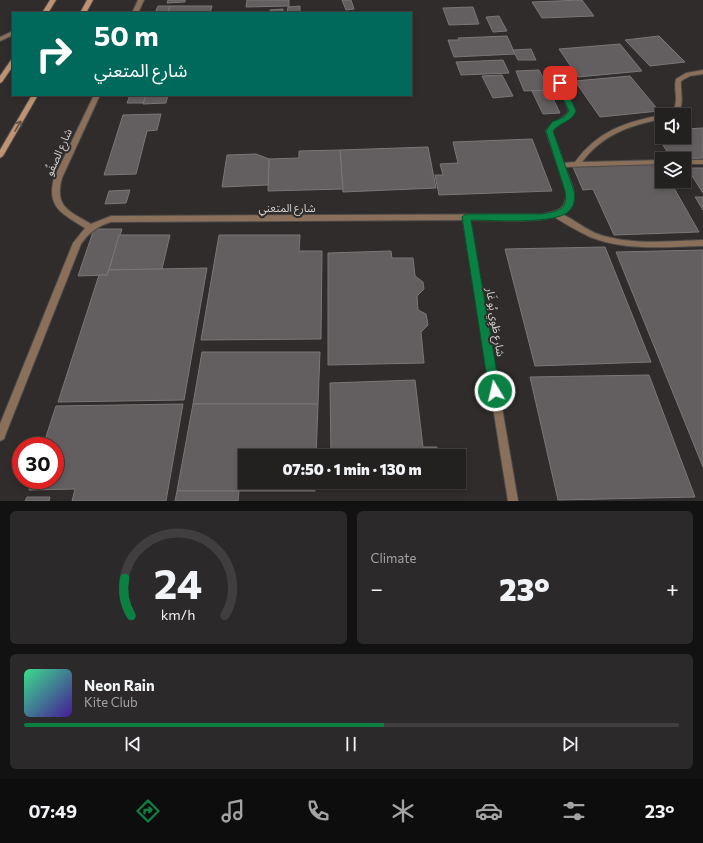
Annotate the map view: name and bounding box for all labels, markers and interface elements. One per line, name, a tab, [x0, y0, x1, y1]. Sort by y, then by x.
text: 50 m	[94, 18, 159, 52]
icon: right	[28, 28, 80, 80]
text: شارع المتعني	[94, 59, 187, 81]
pin	[543, 66, 577, 100]
icon: arrive	[549, 72, 571, 94]
map controls	[655, 108, 691, 188]
button: sound	[655, 108, 691, 144]
one-way arrow	[14, 120, 22, 132]
street label: شارع الصفُو	[42, 126, 76, 178]
button: layers	[655, 152, 691, 188]
street label: شارع المتعني	[258, 201, 316, 217]
street label: شارع طَوِي بُو غَار	[480, 286, 508, 358]
position arrow	[474, 370, 516, 412]
speed limit sign: 30	[12, 437, 64, 489]
text: 07:50 · 1 min · 130 m	[282, 460, 422, 478]
text: Climate	[371, 550, 416, 566]
text: 24	[154, 556, 203, 607]
text: 23°	[499, 570, 550, 607]
text: −	[371, 575, 383, 602]
text: +	[666, 575, 679, 602]
text: km/h	[161, 604, 196, 622]
text: Neon Rain	[84, 676, 155, 694]
text: Kite Club	[84, 694, 138, 710]
icon: previous	[122, 733, 144, 755]
icon: pause	[340, 733, 362, 755]
icon: next	[559, 733, 581, 755]
icon: directions	[134, 797, 162, 825]
icon: music	[219, 797, 247, 825]
icon: phone	[304, 797, 332, 825]
icon: climate	[389, 797, 417, 825]
icon: car	[475, 797, 503, 825]
icon: filters	[560, 797, 588, 825]
text: 07:49	[29, 800, 77, 822]
text: 23°	[645, 800, 674, 822]

